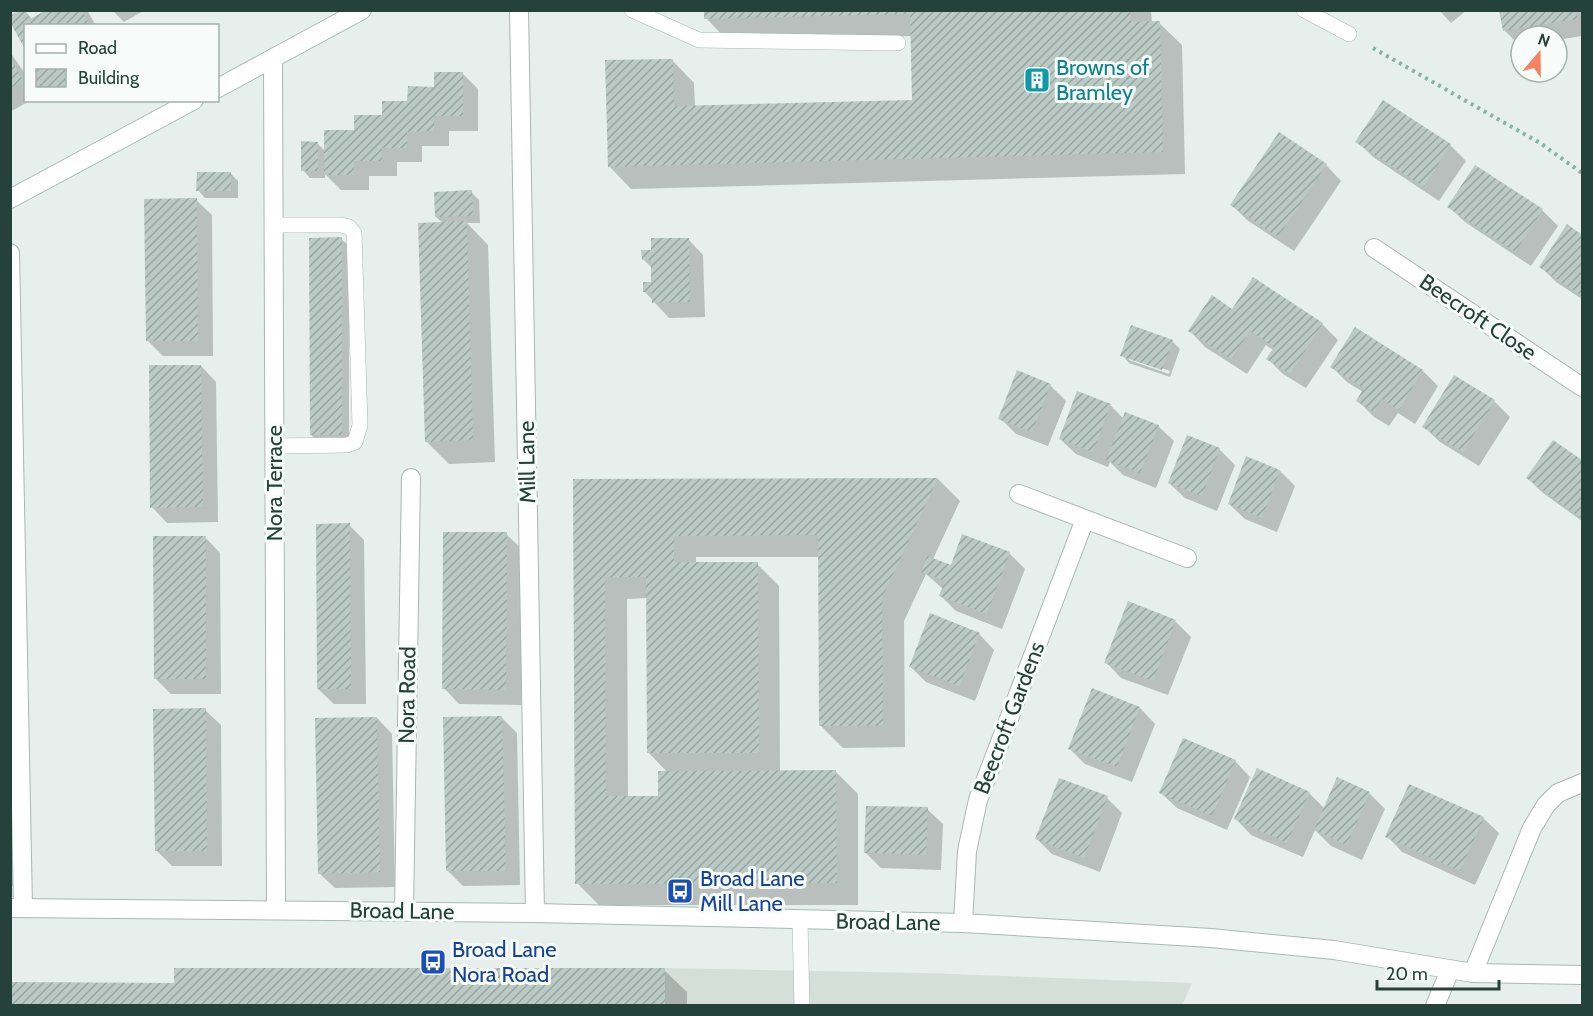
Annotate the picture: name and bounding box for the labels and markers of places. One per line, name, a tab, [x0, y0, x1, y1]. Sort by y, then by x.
place label: Browns of Bramley	[1056, 54, 1149, 106]
building icon: Browns of Bramley	[1022, 65, 1052, 95]
place label: Broad Lane Mill Lane	[700, 865, 805, 917]
bus stop icon: Broad Lane Mill Lane	[665, 876, 695, 906]
place label: Broad Lane Nora Road	[452, 936, 557, 988]
bus stop icon: Broad Lane Nora Road	[418, 947, 448, 977]

